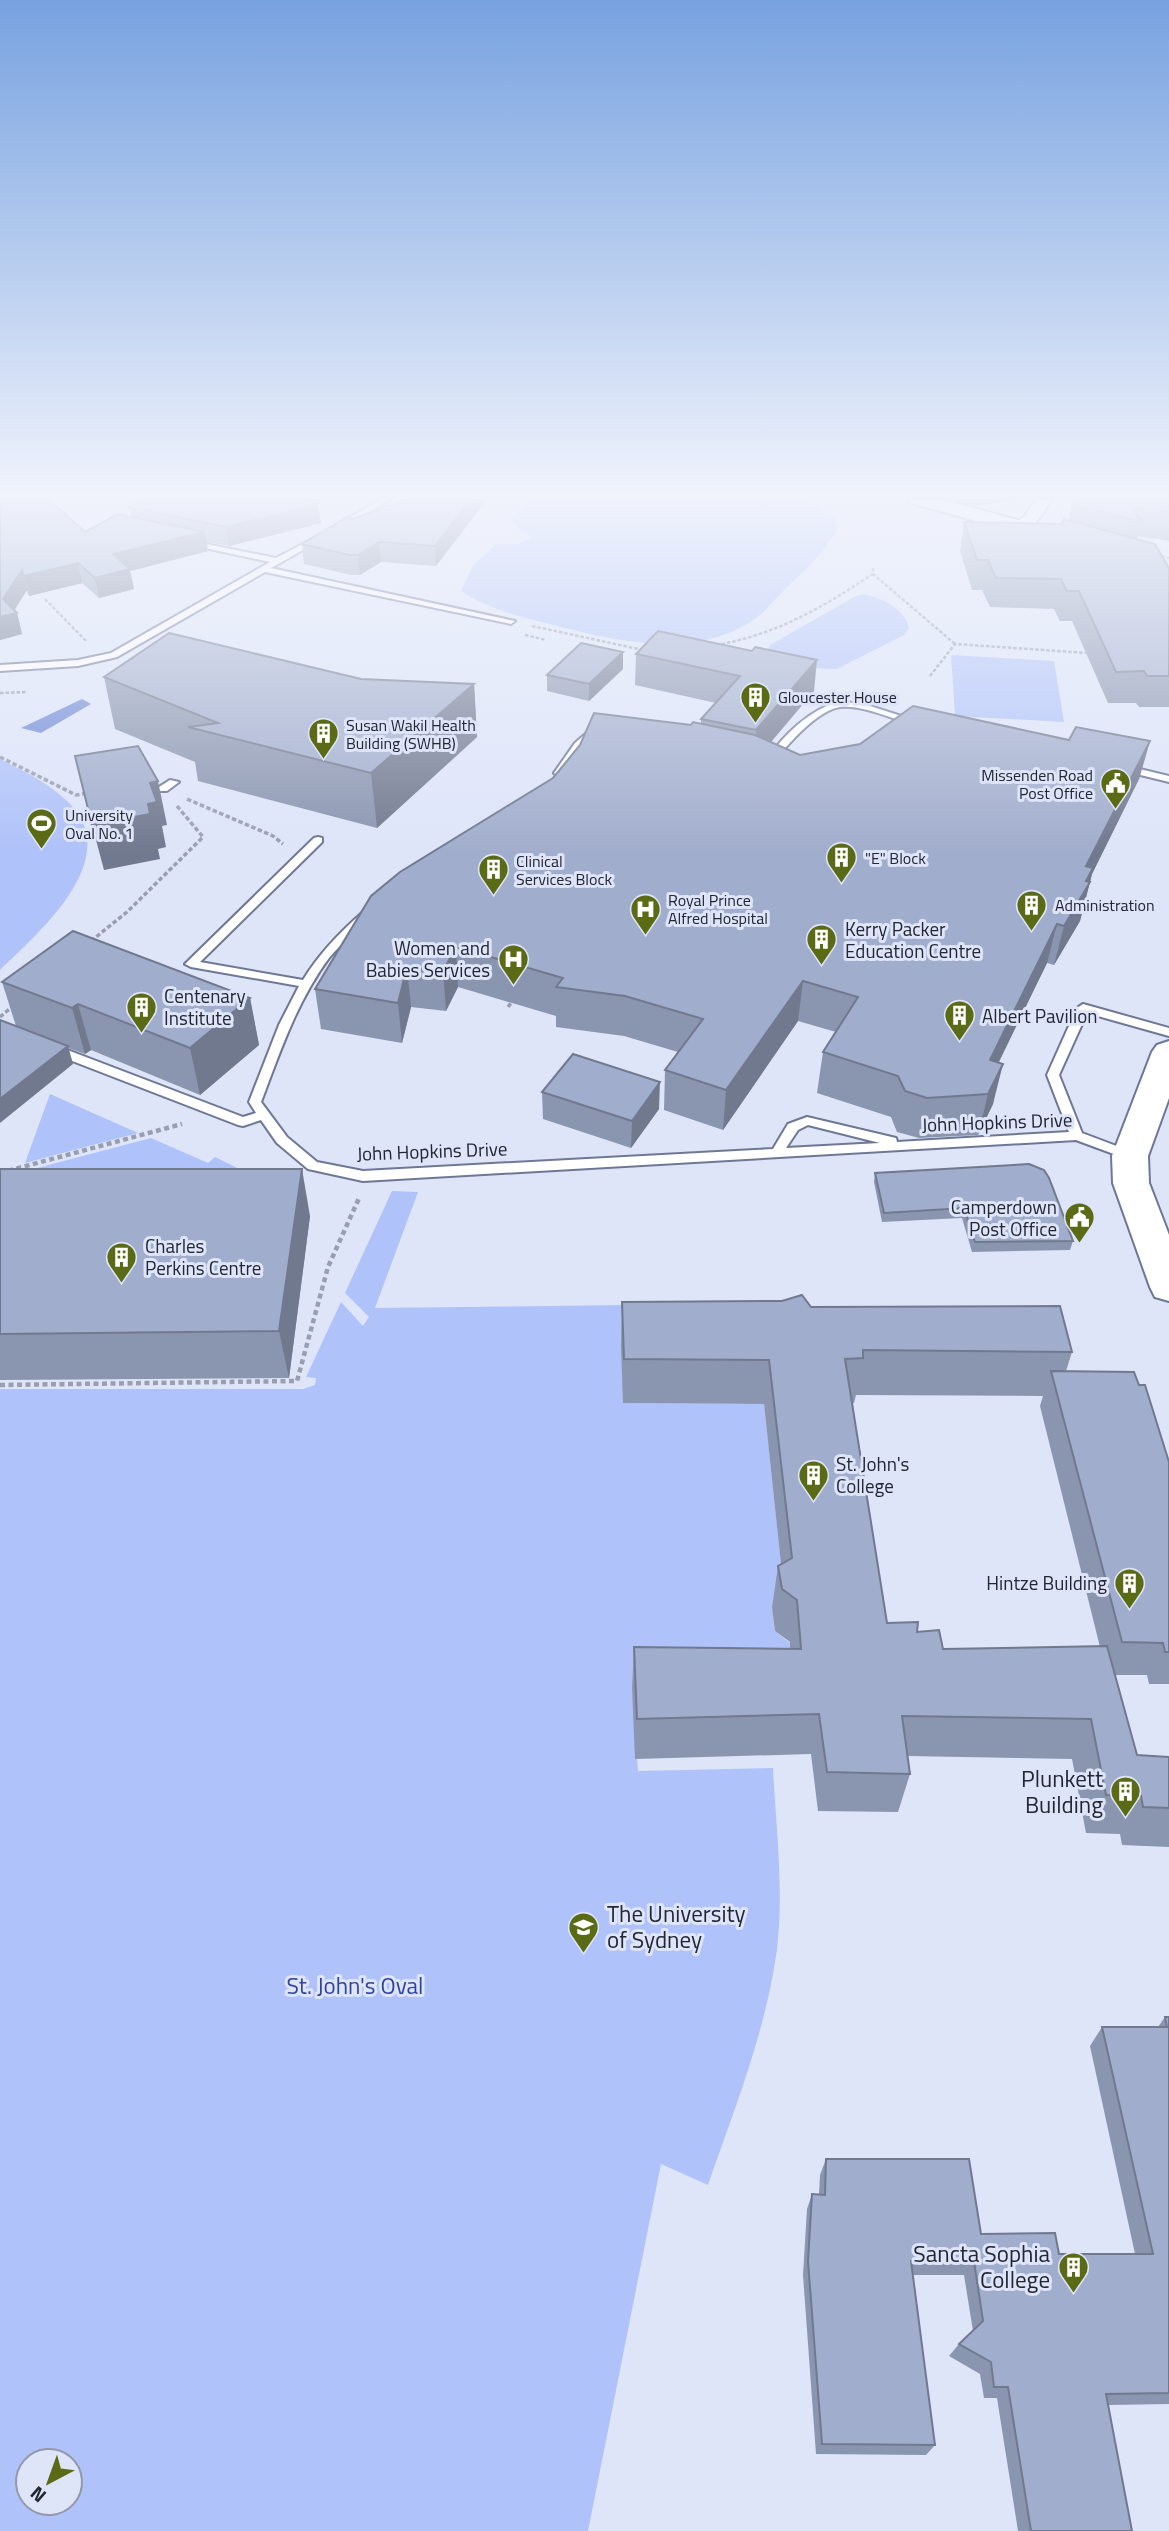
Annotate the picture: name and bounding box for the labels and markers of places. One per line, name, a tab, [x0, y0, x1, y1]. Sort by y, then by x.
building icon: Gloucester House	[738, 680, 772, 724]
place label: Gloucester House	[778, 685, 897, 709]
place label: Susan Wakil Health Building (SWHB)	[346, 713, 476, 755]
building icon: Susan Wakil Health Building (SWHB)	[306, 717, 340, 761]
place label: Missenden Road Post Office	[981, 763, 1093, 805]
public building icon: Missenden Road Post Office	[1099, 767, 1133, 811]
place label: University Oval No. 1	[65, 803, 133, 845]
sports icon: University Oval No. 1	[25, 807, 59, 851]
building icon: "E" Block	[825, 841, 859, 885]
place label: "E" Block	[865, 846, 926, 870]
place label: Clinical Services Block	[516, 849, 612, 891]
building icon: Clinical Services Block	[476, 853, 510, 897]
place label: Royal Prince Alfred Hospital	[668, 888, 768, 930]
building icon: Administration	[1015, 888, 1049, 932]
hospital icon: Royal Prince Alfred Hospital	[628, 892, 662, 936]
place label: Administration	[1055, 893, 1155, 917]
place label: Kerry Packer Education Centre	[845, 914, 981, 965]
building icon: Kerry Packer Education Centre	[805, 923, 839, 967]
place label: Women and Babies Services	[366, 933, 490, 984]
hospital icon: Women and Babies Services	[496, 942, 530, 986]
place label: Centenary Institute	[164, 981, 246, 1032]
building icon: Centenary Institute	[124, 990, 158, 1034]
building icon: Albert Pavilion	[942, 999, 976, 1043]
place label: Albert Pavilion	[982, 1001, 1097, 1030]
place label: Camperdown Post Office	[951, 1192, 1057, 1243]
public building icon: Camperdown Post Office	[1063, 1201, 1097, 1245]
place label: Charles Perkins Centre	[145, 1231, 261, 1282]
building icon: Charles Perkins Centre	[105, 1240, 139, 1284]
place label: St. John's College	[836, 1449, 910, 1500]
building icon: St. John's College	[796, 1458, 830, 1502]
building icon: Hintze Building	[1113, 1566, 1147, 1610]
place label: Hintze Building	[986, 1568, 1107, 1597]
place label: Plunkett Building	[1021, 1761, 1103, 1822]
building icon: Plunkett Building	[1109, 1775, 1143, 1819]
place label: The University of Sydney	[607, 1896, 746, 1957]
school or university icon: The University of Sydney	[567, 1910, 601, 1954]
place label: Sancta Sophia College	[913, 2236, 1050, 2297]
building icon: Sancta Sophia College	[1056, 2250, 1090, 2294]

